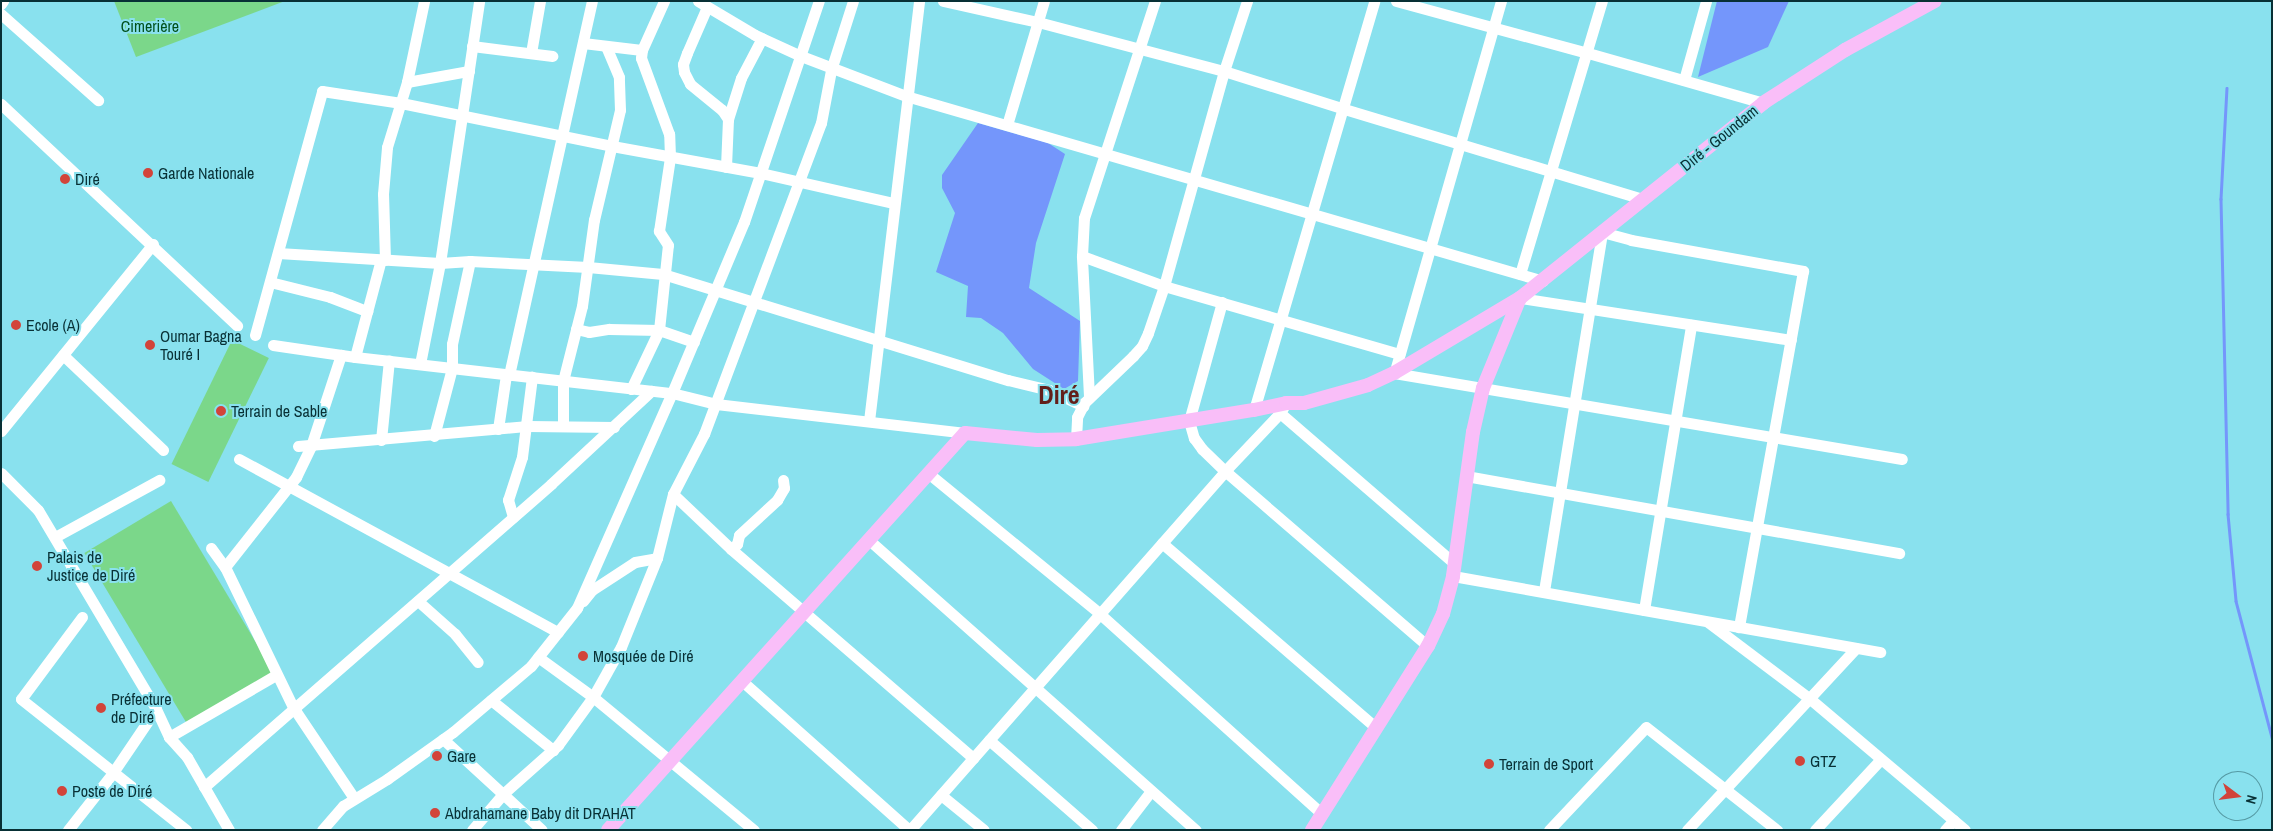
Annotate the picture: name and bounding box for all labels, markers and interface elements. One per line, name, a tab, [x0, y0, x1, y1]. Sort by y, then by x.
park label: Cimerière	[121, 16, 179, 36]
street label: Diré - Goundam	[1676, 101, 1762, 175]
place label: Garde Nationale	[158, 163, 254, 183]
marker: Garde Nationale	[142, 167, 154, 179]
place label: Diré	[75, 169, 100, 189]
marker: Diré	[59, 173, 71, 185]
place label: Ecole (A)	[26, 315, 80, 335]
marker: Ecole (A)	[10, 319, 22, 331]
place label: Oumar Bagna Touré I	[160, 326, 242, 364]
marker: Oumar Bagna Touré I	[144, 339, 156, 351]
district label: Diré	[1038, 379, 1080, 411]
place label: Terrain de Sable	[231, 401, 327, 421]
marker: Terrain de Sable	[215, 405, 227, 417]
place label: Palais de Justice de Diré	[47, 547, 135, 585]
marker: Palais de Justice de Diré	[31, 560, 43, 572]
place label: Mosquée de Diré	[593, 646, 694, 666]
marker: Mosquée de Diré	[577, 650, 589, 662]
place label: Préfecture de Diré	[111, 689, 172, 727]
marker: Préfecture de Diré	[95, 702, 107, 714]
place label: Gare	[447, 746, 476, 766]
marker: Gare	[431, 750, 443, 762]
place label: GTZ	[1810, 751, 1836, 771]
place label: Terrain de Sport	[1499, 754, 1593, 774]
marker: GTZ	[1794, 755, 1806, 767]
marker: Terrain de Sport	[1483, 758, 1495, 770]
north arrow	[2213, 771, 2263, 821]
place label: Poste de Diré	[72, 781, 152, 801]
marker: Poste de Diré	[56, 785, 68, 797]
text: N	[2242, 793, 2261, 806]
place label: Abdrahamane Baby dit DRAHAT	[445, 803, 636, 823]
marker: Abdrahamane Baby dit DRAHAT	[429, 807, 441, 819]

